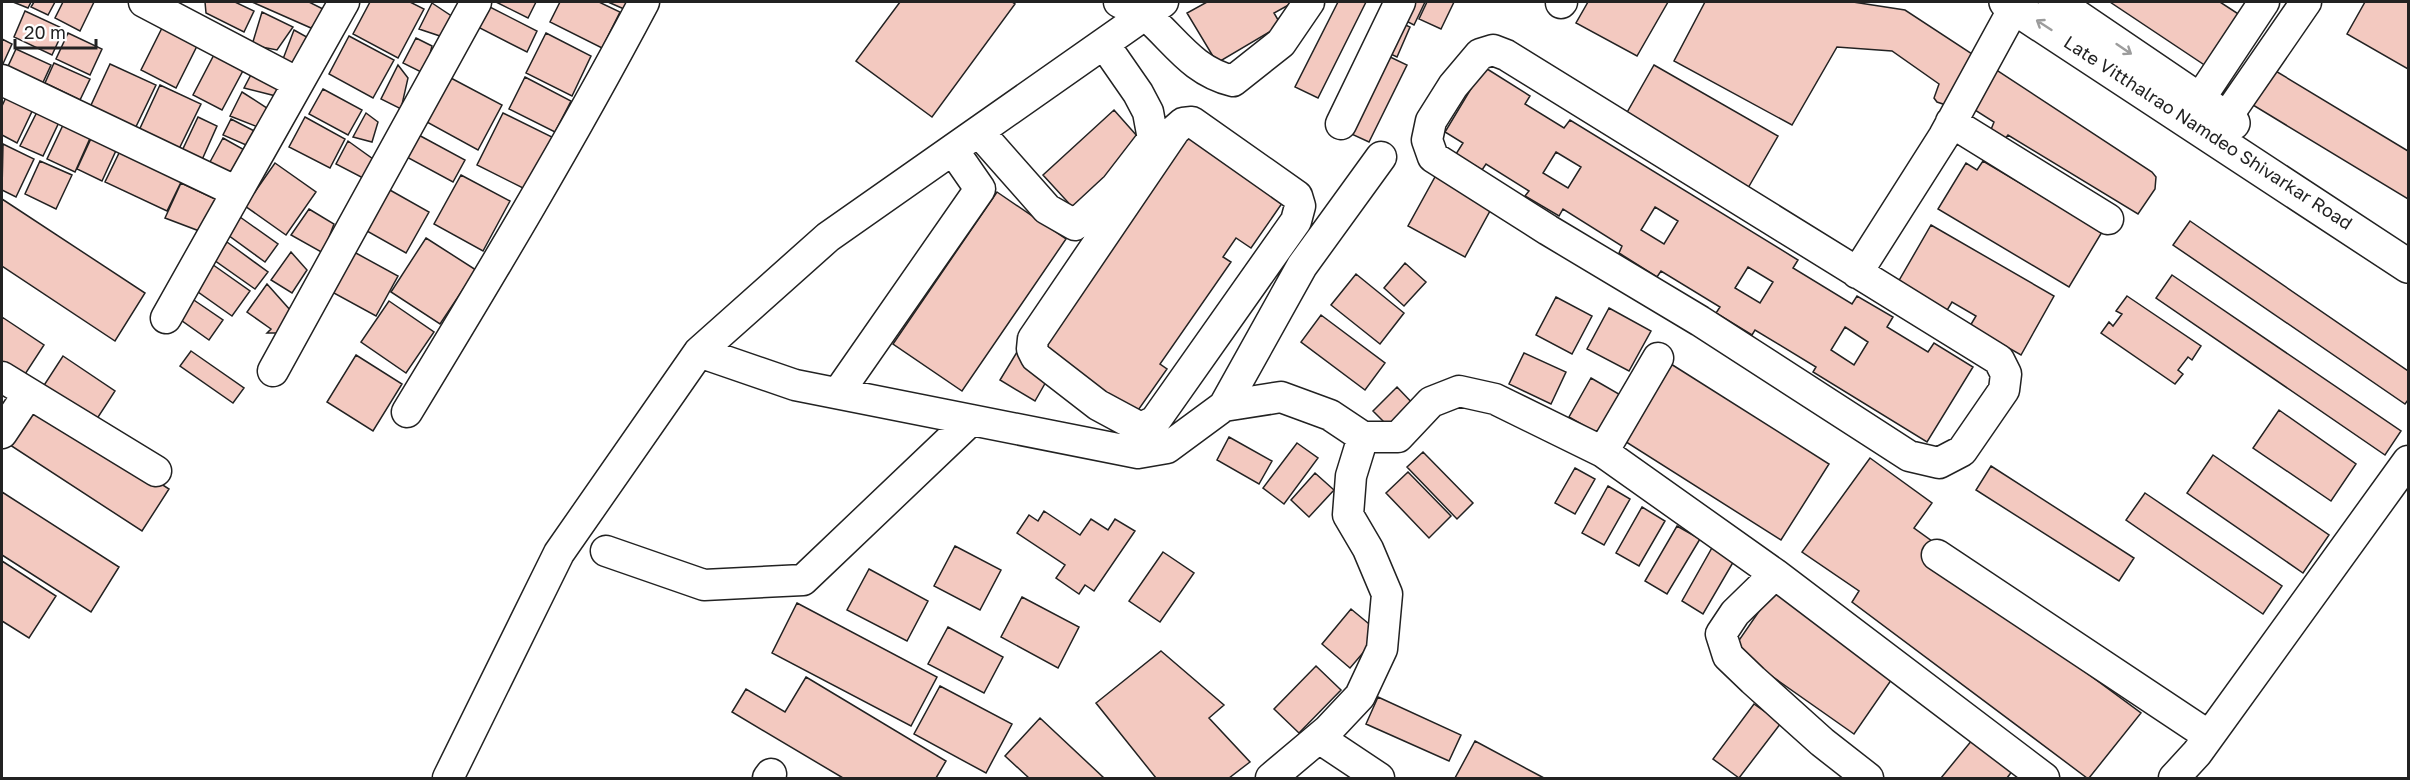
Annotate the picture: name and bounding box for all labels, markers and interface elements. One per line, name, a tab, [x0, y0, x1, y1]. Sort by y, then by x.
scale bar	[15, 12, 96, 50]
one-way arrow	[2036, 19, 2053, 31]
text: 20 m	[24, 21, 66, 43]
street label: Late Vitthalrao Namdeo Shivarkar Road	[2060, 30, 2357, 234]
one-way arrow	[2115, 43, 2132, 55]

